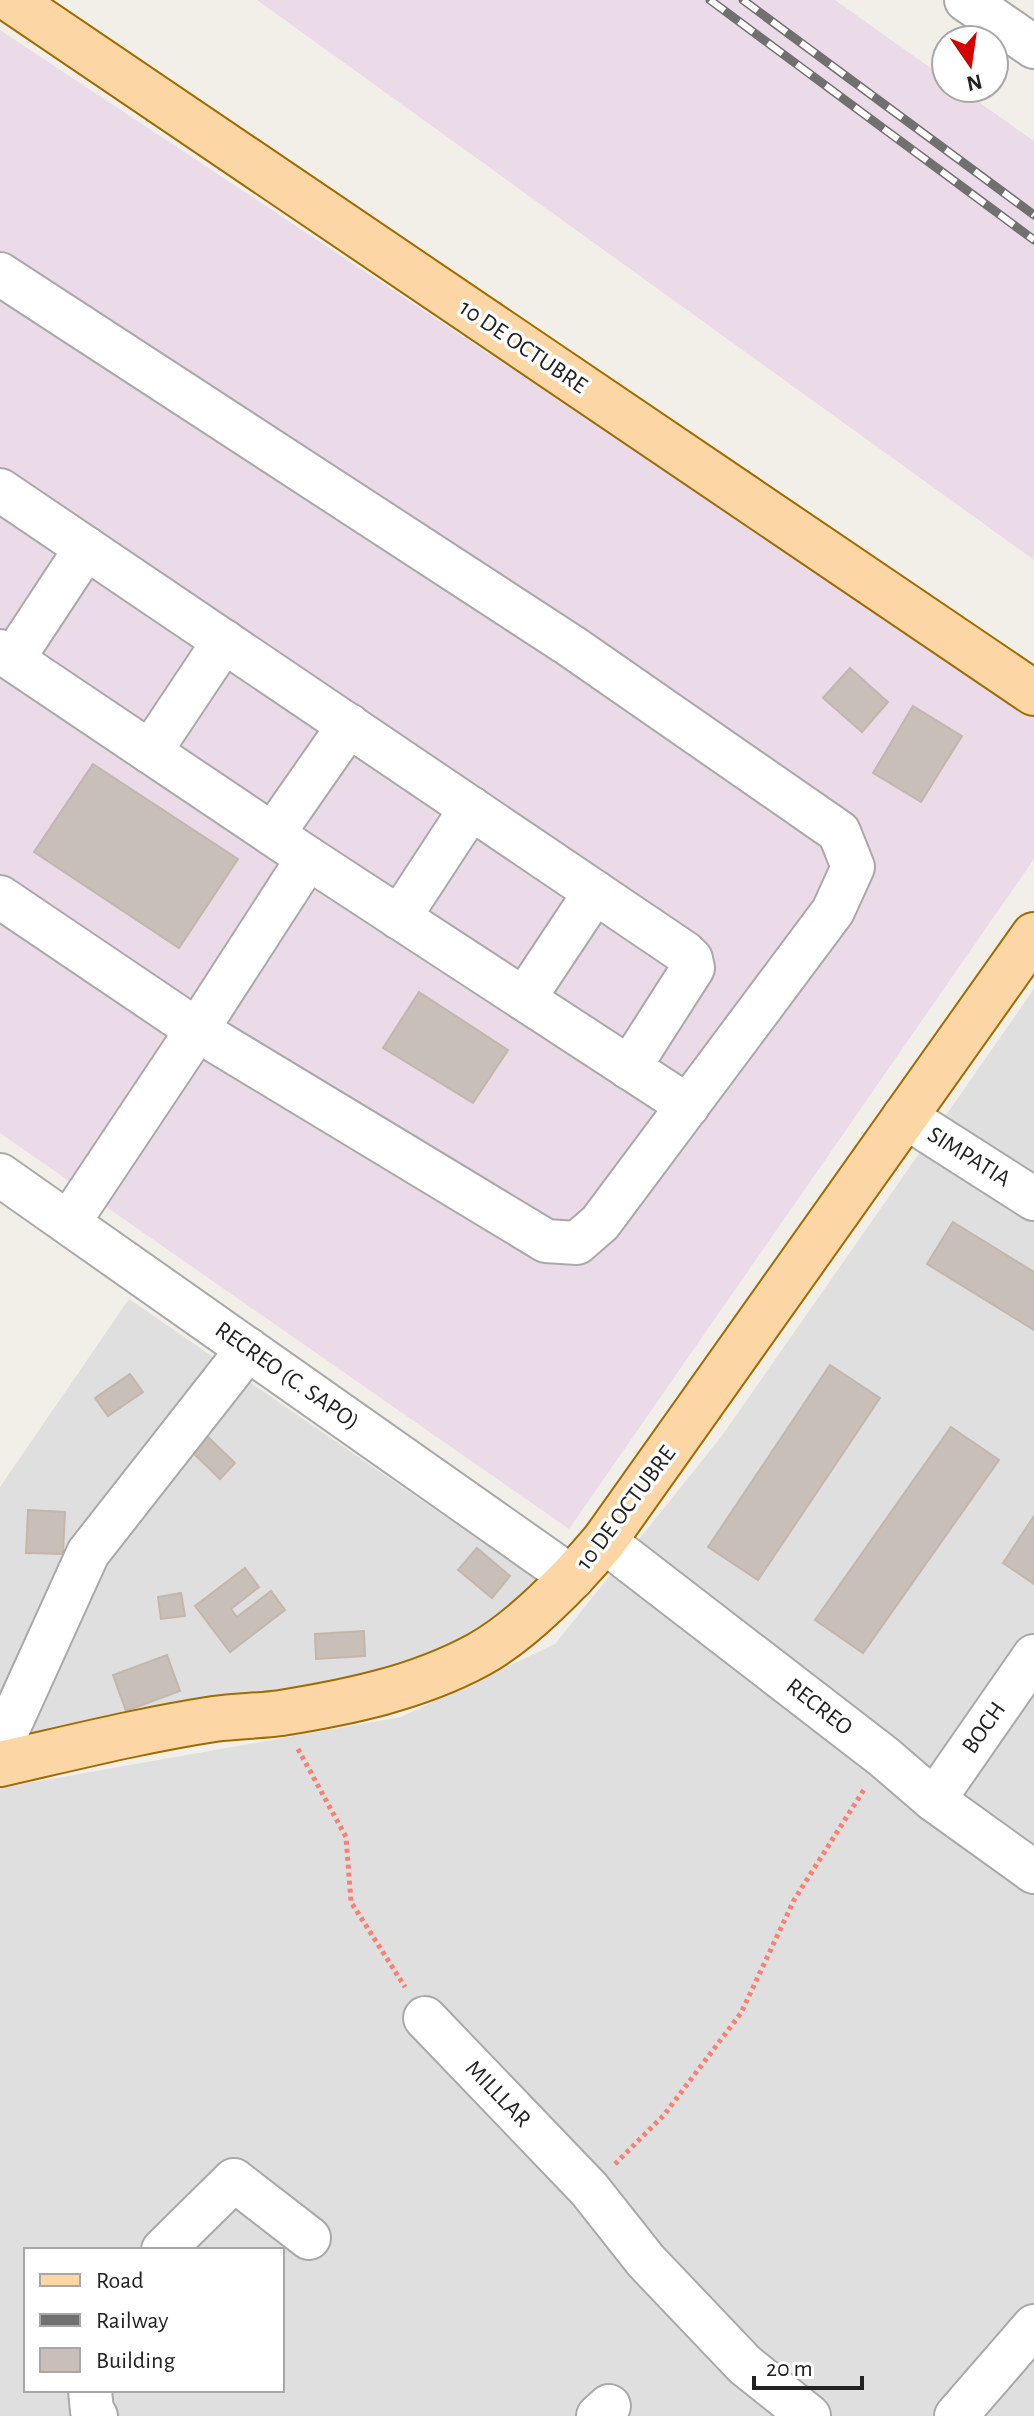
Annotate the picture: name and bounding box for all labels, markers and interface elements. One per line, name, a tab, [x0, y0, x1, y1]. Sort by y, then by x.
north arrow	[930, 24, 1010, 104]
text: N	[964, 70, 984, 95]
street label: 10 DE OCTUBRE	[455, 296, 591, 399]
street label: SIMPATIA	[923, 1122, 1015, 1192]
street label: RECREO (C. SAPO)	[211, 1317, 363, 1435]
street label: 10 DE OCTUBRE	[572, 1441, 680, 1574]
street label: RECREO	[781, 1674, 857, 1740]
street label: BOCH	[958, 1698, 1010, 1758]
street label: MILLLAR	[461, 2056, 535, 2132]
legend	[24, 2248, 284, 2392]
text: Road	[96, 2269, 144, 2293]
text: Railway	[96, 2309, 168, 2333]
scale bar	[754, 2340, 862, 2390]
text: Building	[96, 2349, 175, 2373]
text: 20 m	[766, 2357, 813, 2381]

